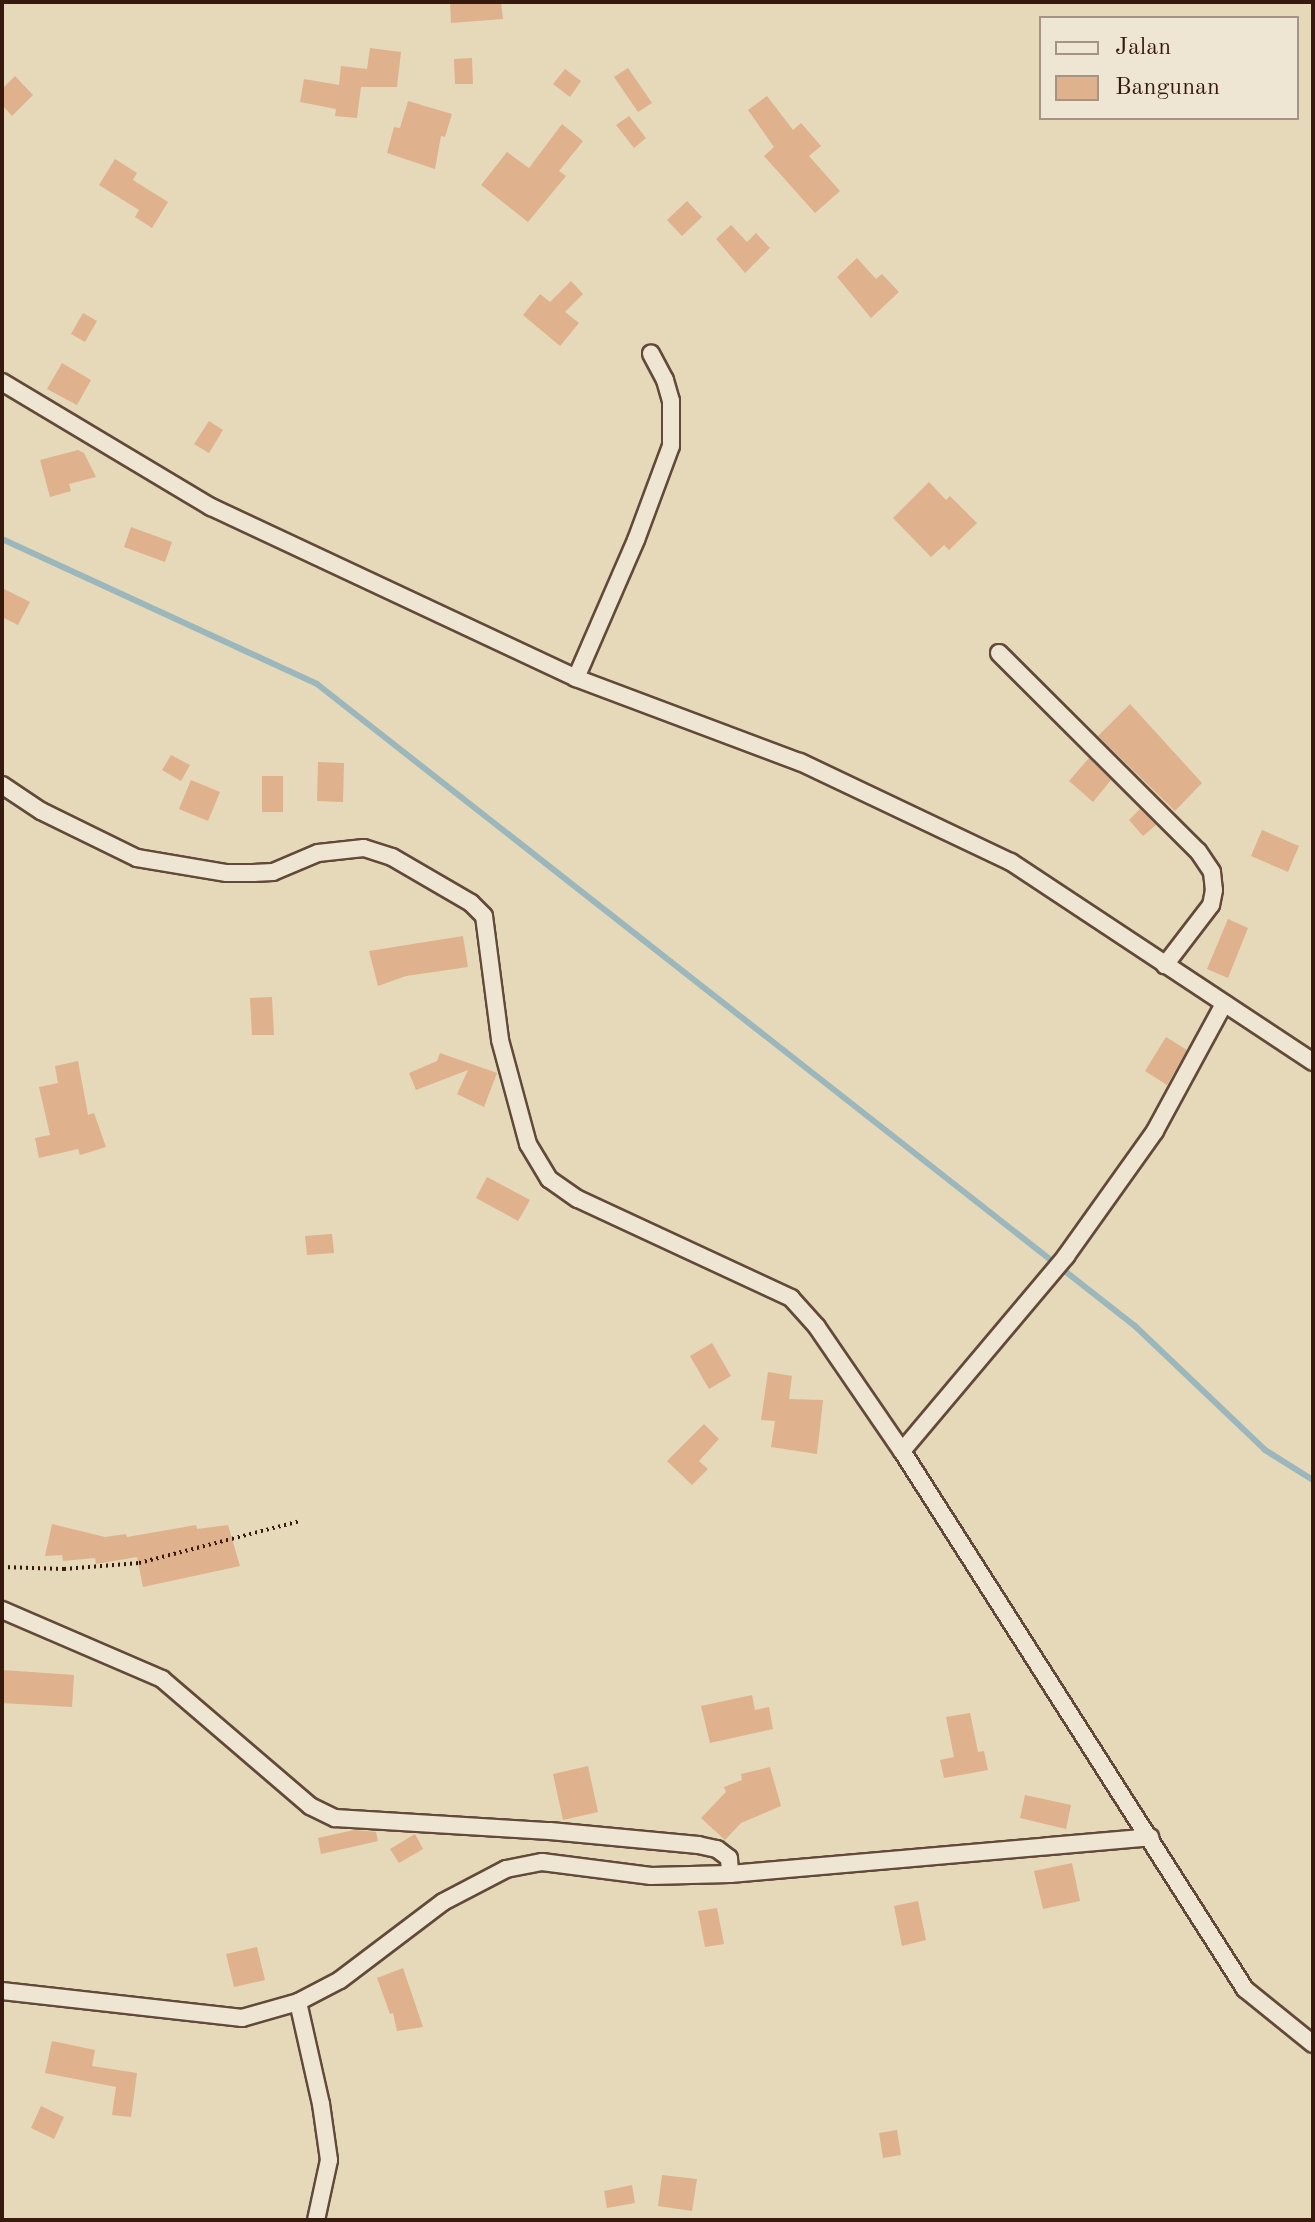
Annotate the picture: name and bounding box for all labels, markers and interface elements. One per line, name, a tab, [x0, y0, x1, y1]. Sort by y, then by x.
legend	[1039, 16, 1299, 120]
text: Jalan	[1115, 36, 1171, 60]
text: Bangunan	[1115, 76, 1220, 100]

